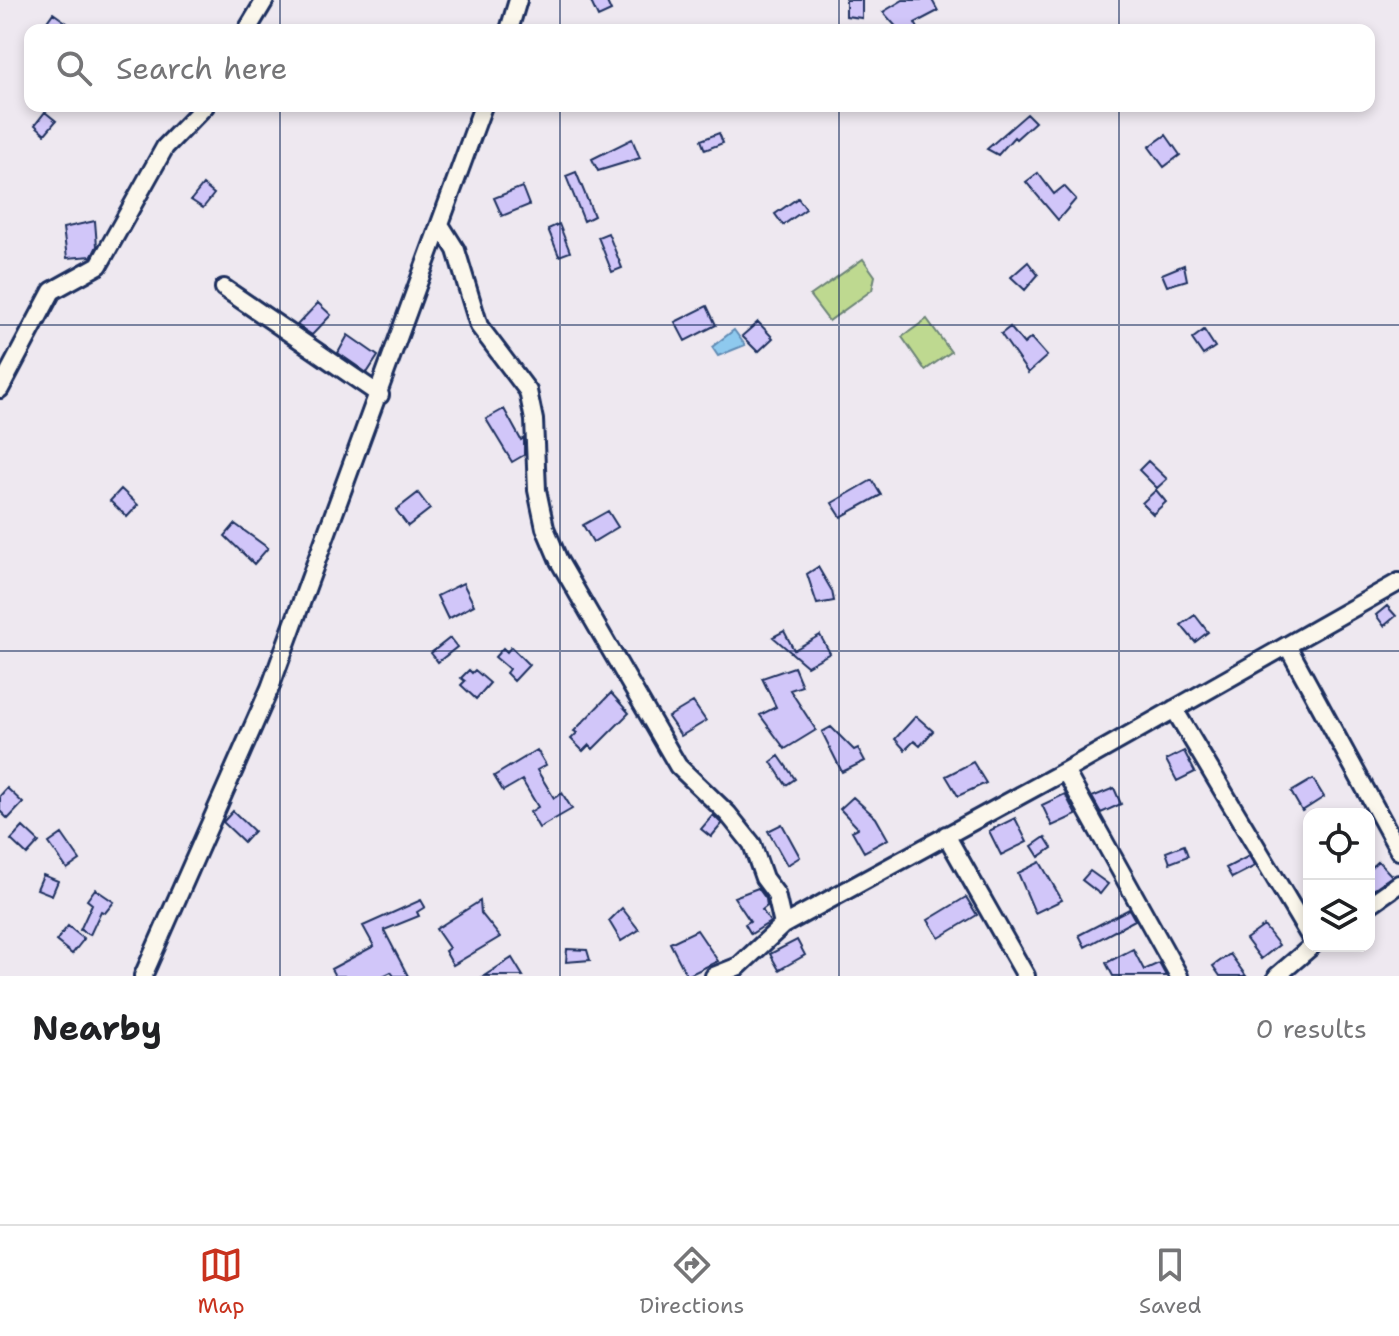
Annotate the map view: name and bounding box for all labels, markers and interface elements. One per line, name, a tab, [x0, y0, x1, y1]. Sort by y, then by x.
search box	[24, 24, 1375, 112]
icon: search	[52, 46, 96, 90]
text: Search here	[116, 48, 287, 89]
map controls	[1303, 808, 1375, 952]
button: locate	[1303, 808, 1375, 880]
button: layers	[1303, 880, 1375, 952]
text: Nearby	[32, 1005, 162, 1051]
text: 0 results	[1255, 1011, 1367, 1046]
tab: Map	[197, 1243, 245, 1320]
tab: Directions	[639, 1243, 744, 1320]
tab: Saved	[1139, 1243, 1202, 1320]

